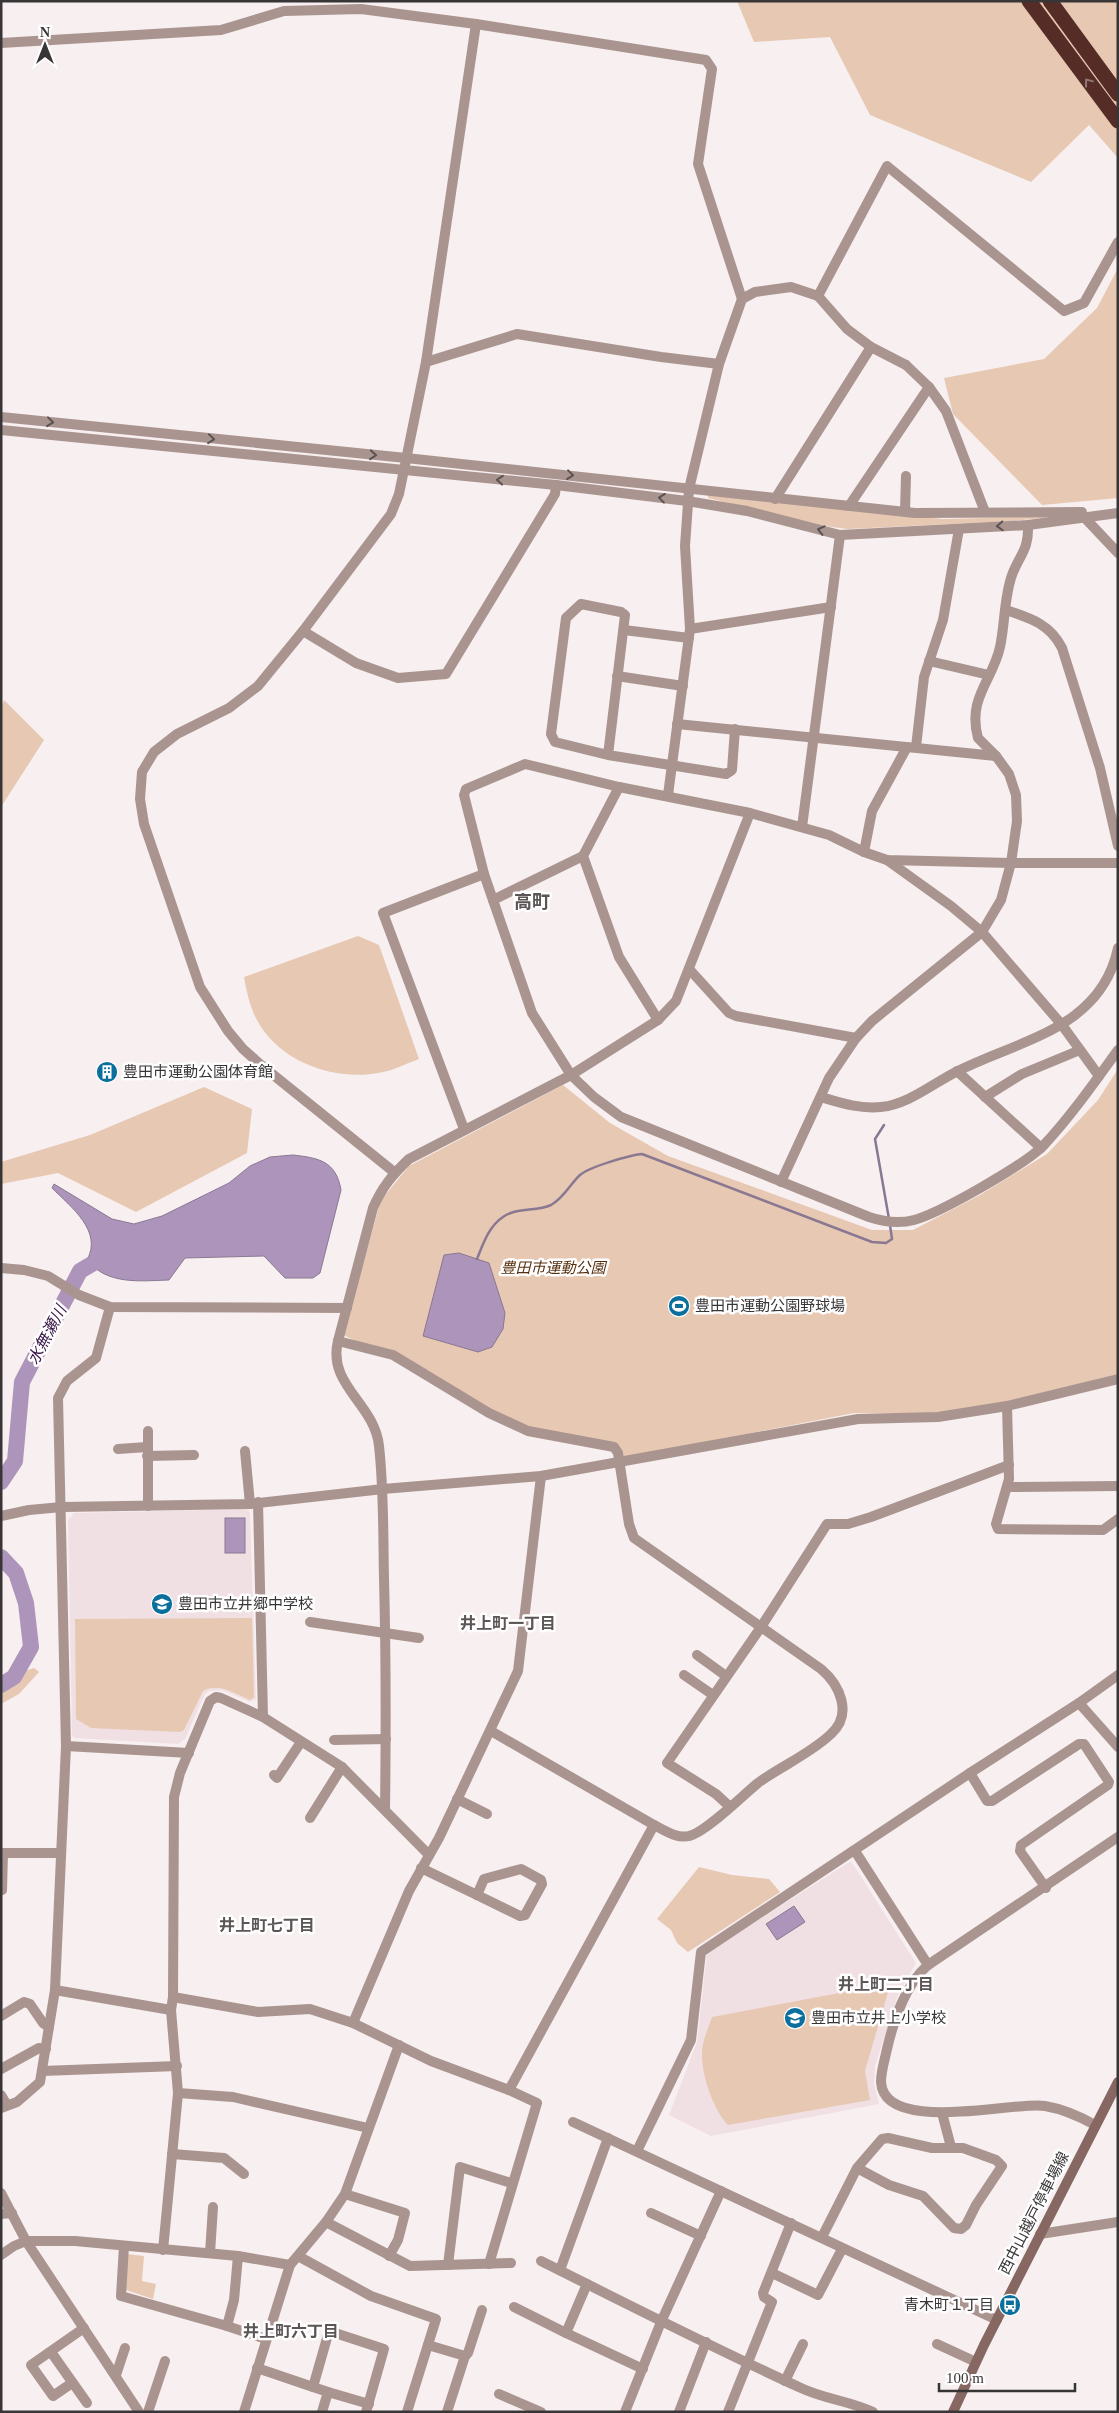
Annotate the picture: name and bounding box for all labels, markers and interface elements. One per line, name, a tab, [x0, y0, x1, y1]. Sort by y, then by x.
north arrow	[20, 20, 70, 70]
text: N	[40, 25, 50, 40]
one-way arrow	[1086, 79, 1094, 88]
one-way arrow	[46, 417, 54, 428]
one-way arrow	[208, 433, 216, 444]
one-way arrow	[369, 449, 377, 460]
one-way arrow	[566, 469, 574, 480]
one-way arrow	[496, 475, 504, 486]
one-way arrow	[657, 493, 665, 504]
one-way arrow	[996, 521, 1004, 532]
one-way arrow	[816, 525, 825, 536]
district label: 高町	[514, 892, 550, 912]
building icon: 豊田市運動公園体育館	[95, 1060, 119, 1084]
place label: 豊田市運動公園体育館	[123, 1064, 273, 1080]
park label: 豊田市運動公園	[500, 1260, 607, 1276]
sports icon: 豊田市運動公園野球場	[667, 1294, 691, 1318]
place label: 豊田市運動公園野球場	[695, 1298, 845, 1314]
water label: 水無瀬川	[24, 1301, 70, 1367]
school or university icon: 豊田市立井郷中学校	[150, 1592, 174, 1616]
place label: 豊田市立井郷中学校	[178, 1595, 313, 1612]
district label: 井上町一丁目	[460, 1614, 556, 1632]
district label: 井上町七丁目	[219, 1916, 315, 1934]
district label: 井上町二丁目	[838, 1975, 934, 1993]
school or university icon: 豊田市立井上小学校	[783, 2006, 807, 2030]
place label: 豊田市立井上小学校	[811, 2009, 946, 2026]
street label: 西中山越戸停車場線	[996, 2149, 1072, 2277]
bus stop icon: 青木町１丁目	[998, 2293, 1022, 2317]
place label: 青木町１丁目	[904, 2297, 994, 2313]
district label: 井上町六丁目	[243, 2322, 339, 2340]
scale bar	[939, 2360, 1075, 2392]
text: 100 m	[946, 2370, 984, 2386]

